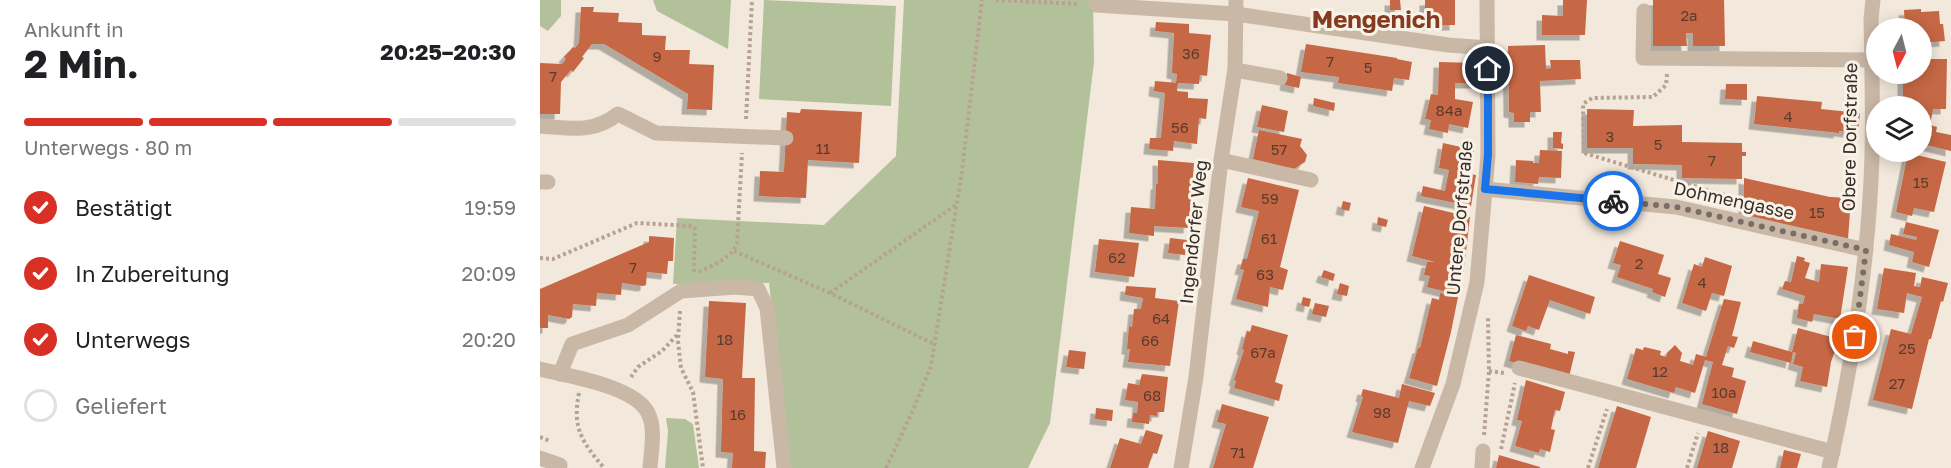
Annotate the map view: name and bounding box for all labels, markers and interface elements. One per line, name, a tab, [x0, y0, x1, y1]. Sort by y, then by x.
district label: Mengenich	[1312, 4, 1440, 33]
house number: 2a	[1680, 6, 1698, 24]
text: Ankunft in	[24, 17, 124, 41]
north arrow	[1866, 18, 1932, 84]
map controls	[1866, 18, 1932, 162]
text: 20:25–20:30	[380, 38, 516, 65]
text: 2 Min.	[24, 40, 139, 87]
pin	[1462, 43, 1513, 94]
house number: 36	[1182, 44, 1200, 62]
house number: 9	[652, 47, 662, 65]
house number: 7	[1326, 52, 1334, 70]
icon: home	[1471, 52, 1504, 85]
house number: 5	[1364, 58, 1372, 76]
street label: Obere Dorfstraße	[1837, 63, 1861, 211]
house number: 7	[549, 67, 557, 85]
button: layers	[1866, 96, 1932, 162]
house number: 84a	[1436, 101, 1462, 119]
house number: 4	[1783, 107, 1793, 125]
house number: 56	[1171, 118, 1189, 136]
house number: 3	[1606, 127, 1614, 145]
text: Unterwegs · 80 m	[24, 135, 192, 159]
house number: 5	[1654, 135, 1662, 153]
house number: 11	[816, 139, 830, 157]
house number: 57	[1271, 140, 1287, 158]
street label: Untere Dorfstraße	[1441, 140, 1477, 296]
house number: 7	[1708, 151, 1716, 169]
street label: Ingendorfer Weg	[1174, 159, 1212, 305]
courier	[1583, 171, 1643, 231]
house number: 15	[1913, 173, 1929, 191]
street label: Dohmengasse	[1672, 177, 1796, 224]
icon: bike	[1597, 185, 1630, 218]
house number: 59	[1261, 189, 1279, 207]
icon: check	[24, 191, 57, 224]
text: Bestätigt	[75, 194, 172, 221]
text: 19:59	[465, 195, 516, 219]
house number: 15	[1809, 203, 1825, 221]
house number: 61	[1261, 229, 1277, 247]
house number: 62	[1108, 248, 1126, 266]
house number: 2	[1635, 254, 1643, 272]
icon: check	[24, 257, 57, 290]
house number: 7	[629, 258, 637, 276]
text: In Zubereitung	[75, 260, 230, 287]
text: 20:09	[462, 261, 516, 285]
house number: 63	[1256, 265, 1274, 283]
house number: 4	[1697, 273, 1707, 291]
house number: 64	[1152, 309, 1170, 327]
pin	[1829, 311, 1880, 362]
icon: bag	[1838, 320, 1871, 353]
icon: check	[24, 323, 57, 356]
text: Unterwegs	[75, 326, 191, 353]
text: 20:20	[462, 327, 516, 351]
house number: 18	[717, 330, 733, 348]
house number: 66	[1141, 331, 1159, 349]
house number: 25	[1898, 339, 1916, 357]
house number: 67a	[1250, 343, 1276, 361]
house number: 12	[1652, 362, 1668, 380]
house number: 27	[1889, 374, 1905, 392]
house number: 10a	[1711, 383, 1737, 401]
house number: 68	[1143, 386, 1161, 404]
text: Geliefert	[75, 392, 167, 419]
house number: 98	[1373, 403, 1391, 421]
house number: 16	[730, 405, 746, 423]
house number: 18	[1713, 438, 1729, 456]
house number: 71	[1230, 443, 1246, 461]

